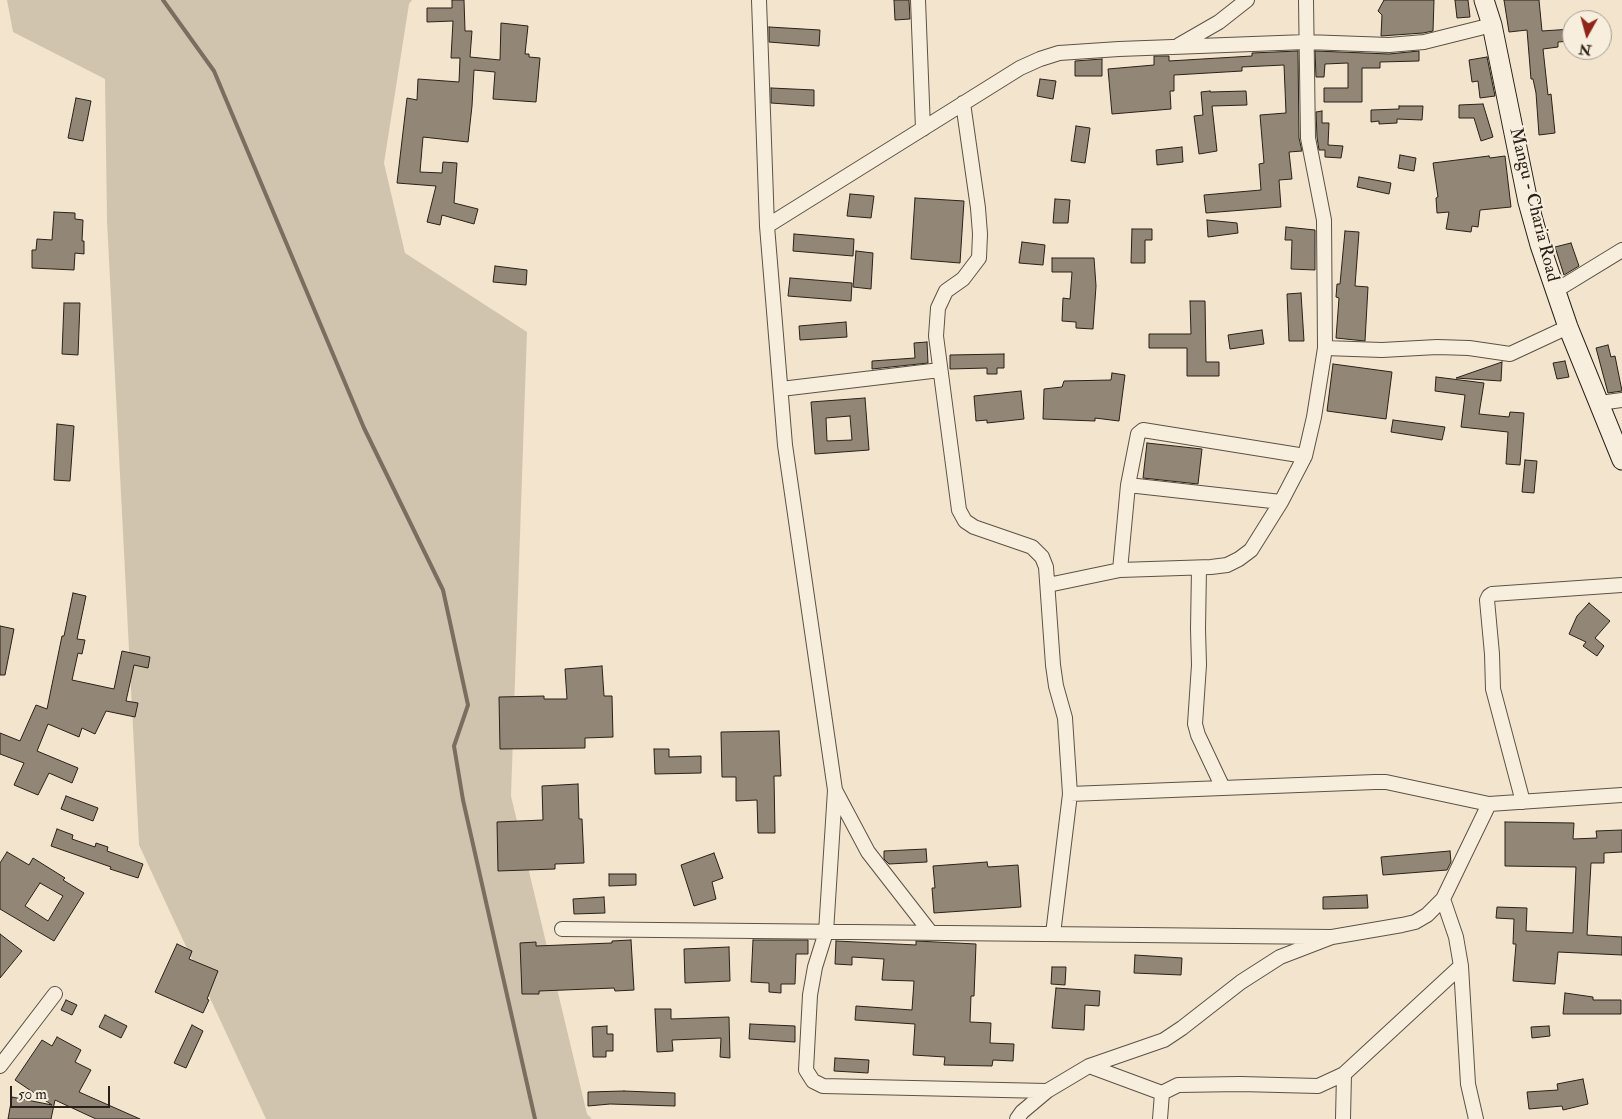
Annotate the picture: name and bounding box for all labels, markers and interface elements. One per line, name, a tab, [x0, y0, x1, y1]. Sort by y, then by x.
north arrow	[1562, 10, 1612, 60]
text: N	[1578, 40, 1593, 59]
street label: Mangu - Charia Road	[1503, 126, 1563, 284]
scale bar	[12, 1076, 112, 1108]
text: 50 m	[18, 1085, 47, 1104]

